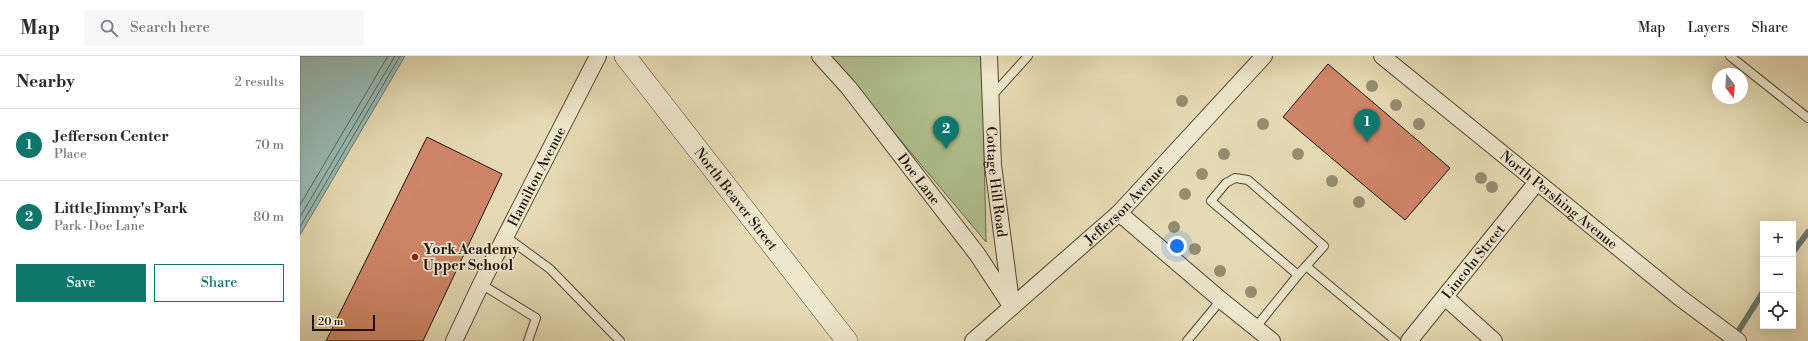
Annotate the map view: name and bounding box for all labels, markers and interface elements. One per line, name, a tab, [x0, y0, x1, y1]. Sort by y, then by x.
search box	[84, 10, 364, 46]
text: Map	[20, 16, 60, 40]
icon: search	[98, 17, 120, 39]
text: Search here	[130, 18, 210, 37]
text: Map	[1638, 19, 1665, 37]
text: Layers	[1687, 19, 1730, 37]
text: Share	[1752, 19, 1788, 37]
north arrow	[1712, 68, 1748, 104]
text: Nearby	[16, 71, 75, 93]
text: 2 results	[235, 74, 284, 90]
pin: 1	[1354, 109, 1380, 142]
pin: 2	[933, 116, 959, 149]
street label: Hamilton Avenue	[504, 124, 570, 230]
street label: Cottage Hill Road	[982, 126, 1010, 238]
text: Jefferson Center	[54, 127, 169, 146]
text: 1	[26, 137, 32, 153]
text: 70 m	[255, 137, 284, 153]
street label: North Beaver Street	[690, 144, 781, 255]
text: Place	[54, 146, 86, 162]
street label: North Pershing Avenue	[1496, 147, 1621, 254]
street label: Doe Lane	[893, 150, 944, 209]
street label: Jefferson Avenue	[1080, 161, 1169, 250]
text: Little Jimmy's Park	[54, 199, 188, 218]
text: 2	[25, 209, 33, 225]
text: 80 m	[253, 209, 284, 225]
text: Park · Doe Lane	[54, 218, 145, 234]
street label: Lincoln Street	[1438, 221, 1509, 303]
map controls	[1760, 221, 1796, 329]
button: +	[1760, 221, 1796, 257]
your location	[1167, 236, 1187, 256]
place label: York Academy Upper School	[423, 241, 520, 275]
marker: York Academy Upper School	[410, 252, 420, 262]
button: −	[1760, 257, 1796, 293]
button: Save	[16, 264, 146, 302]
button: Share	[154, 264, 284, 302]
button: locate	[1760, 293, 1796, 329]
scale bar	[312, 313, 375, 332]
text: 20 m	[318, 315, 343, 329]

